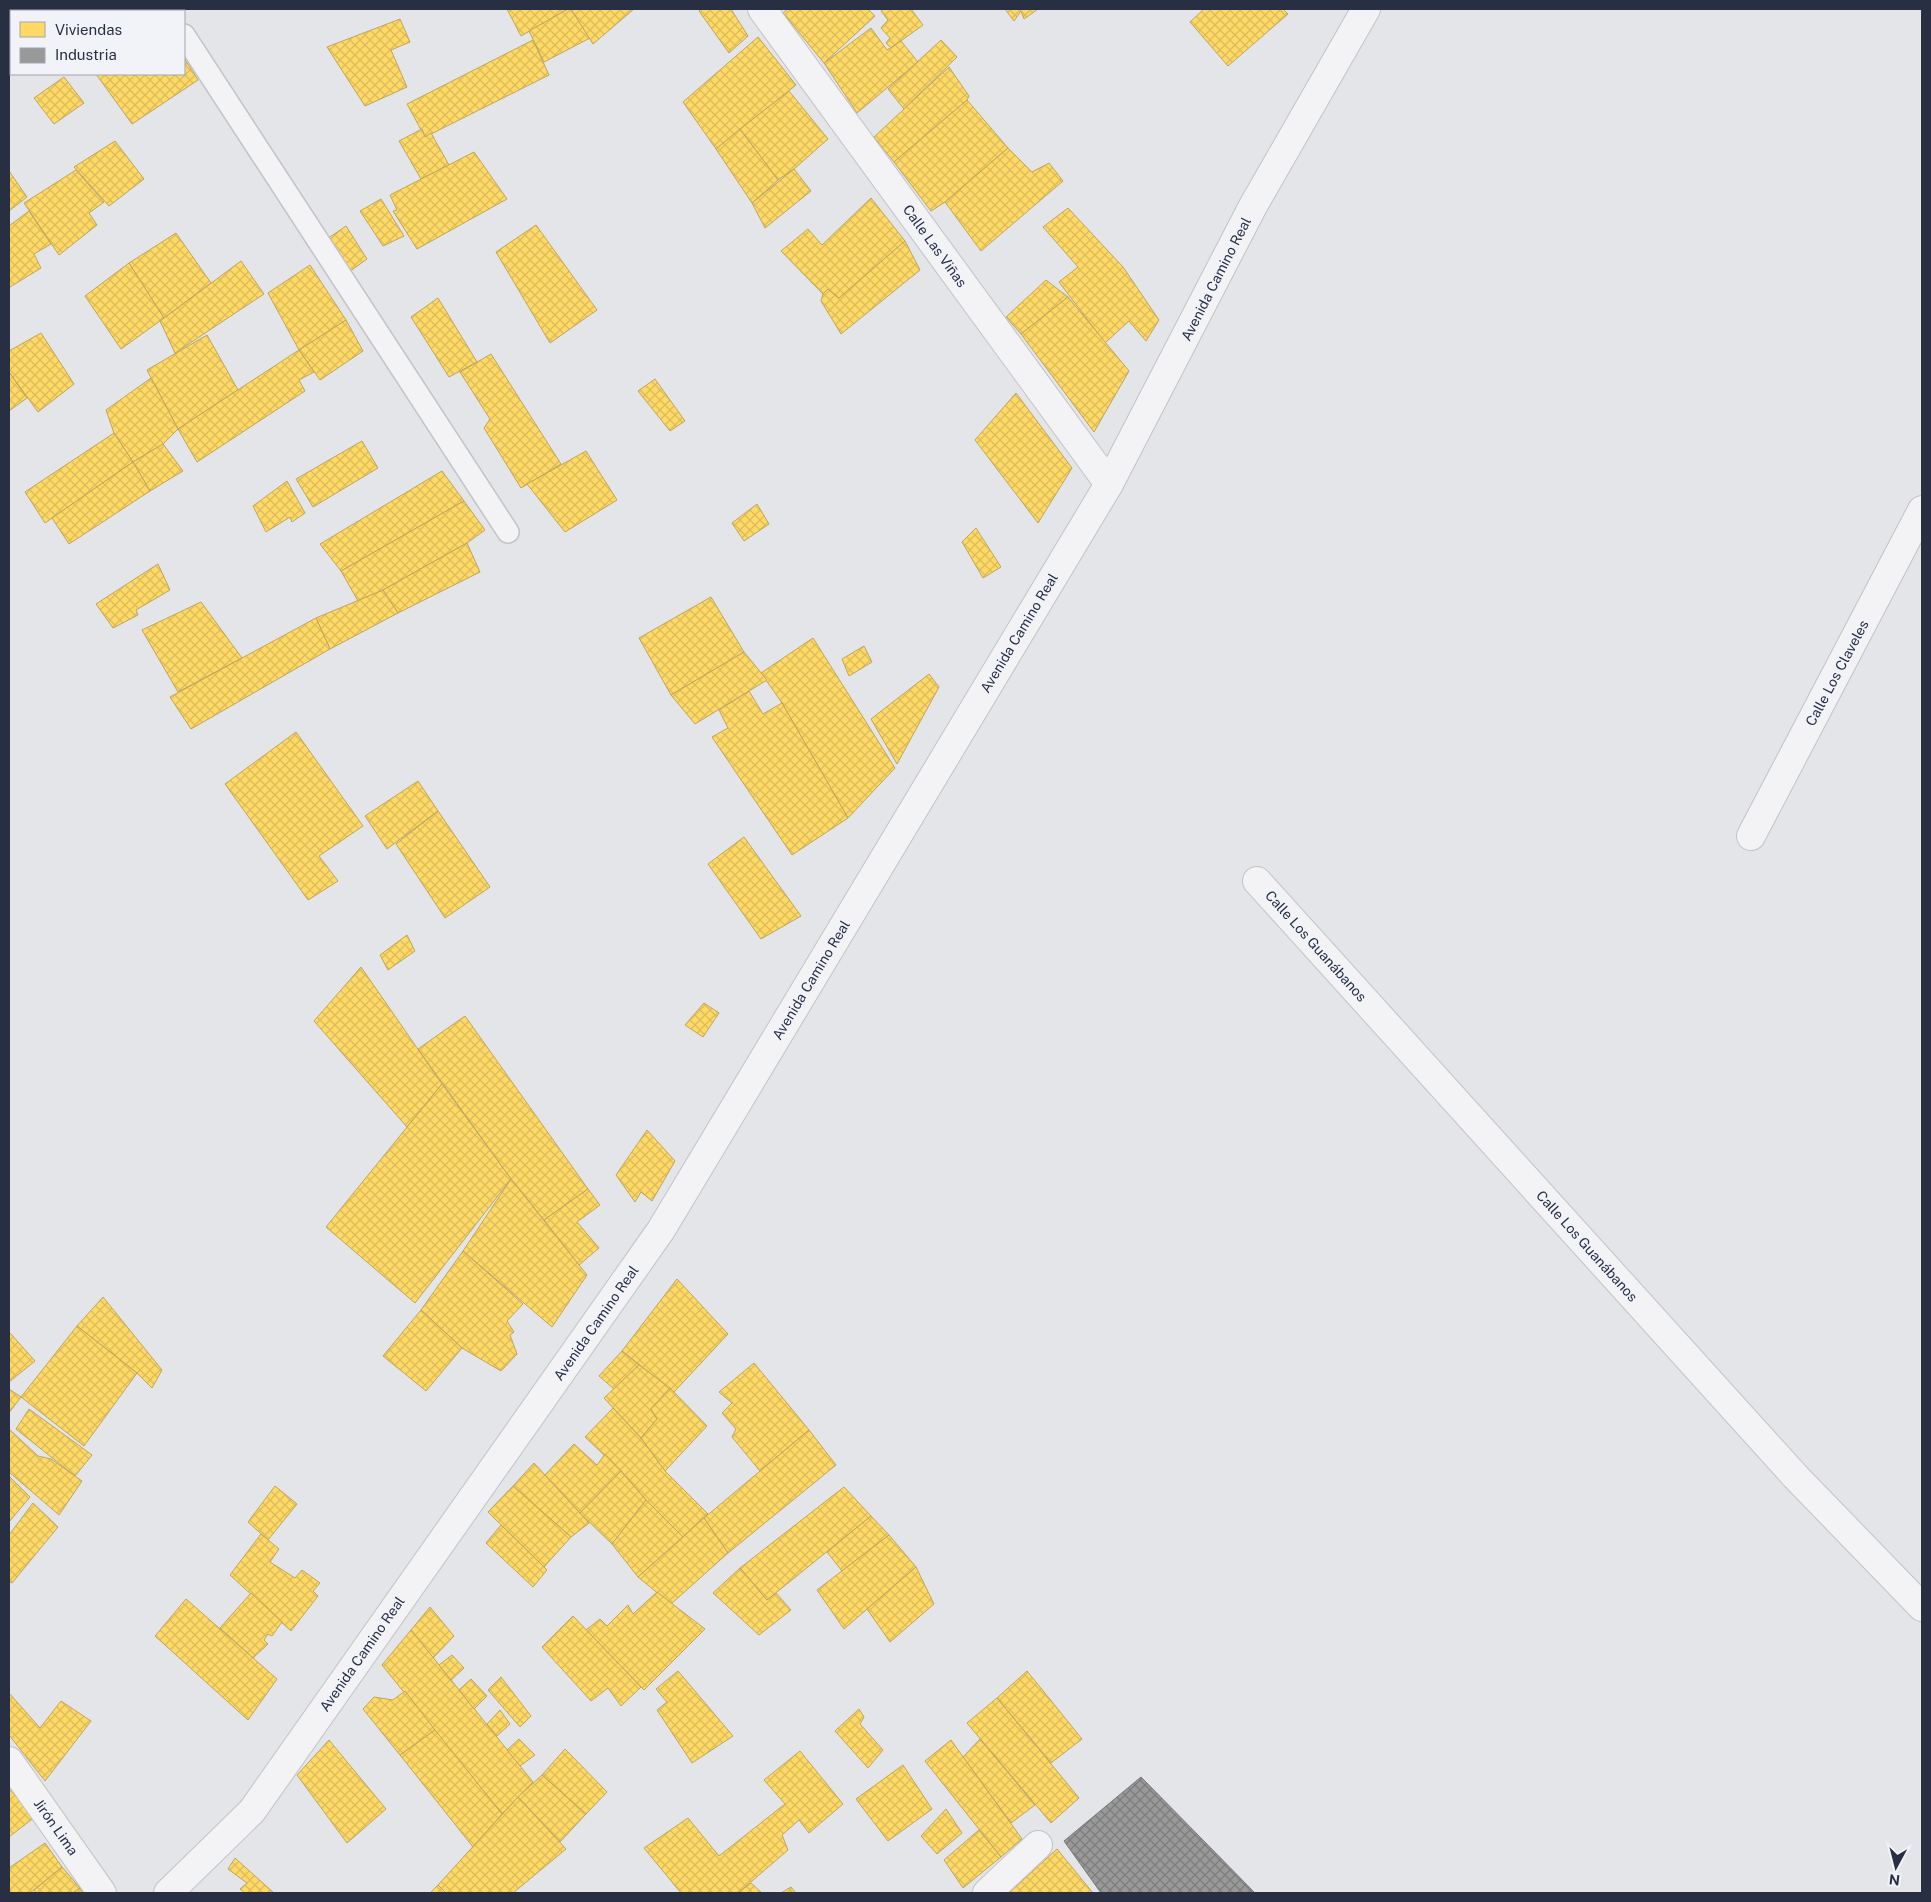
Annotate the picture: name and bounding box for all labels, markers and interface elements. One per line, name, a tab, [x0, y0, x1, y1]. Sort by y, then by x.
legend	[10, 10, 185, 75]
text: Viviendas	[55, 21, 122, 38]
text: Industria	[55, 46, 117, 63]
street label: Calle Las Viñas	[900, 202, 970, 290]
street label: Avenida Camino Real	[1178, 215, 1254, 343]
street label: Avenida Camino Real	[977, 570, 1061, 696]
street label: Calle Los Claveles	[1802, 617, 1872, 729]
street label: Calle Los Guanábanos	[1262, 887, 1370, 1005]
street label: Avenida Camino Real	[769, 917, 853, 1043]
street label: Calle Los Guanábanos	[1533, 1187, 1641, 1305]
street label: Avenida Camino Real	[550, 1263, 642, 1383]
street label: Avenida Camino Real	[316, 1594, 408, 1714]
street label: Jirón Lima	[31, 1796, 81, 1858]
north arrow	[1871, 1842, 1921, 1892]
text: N	[1888, 1871, 1901, 1889]

